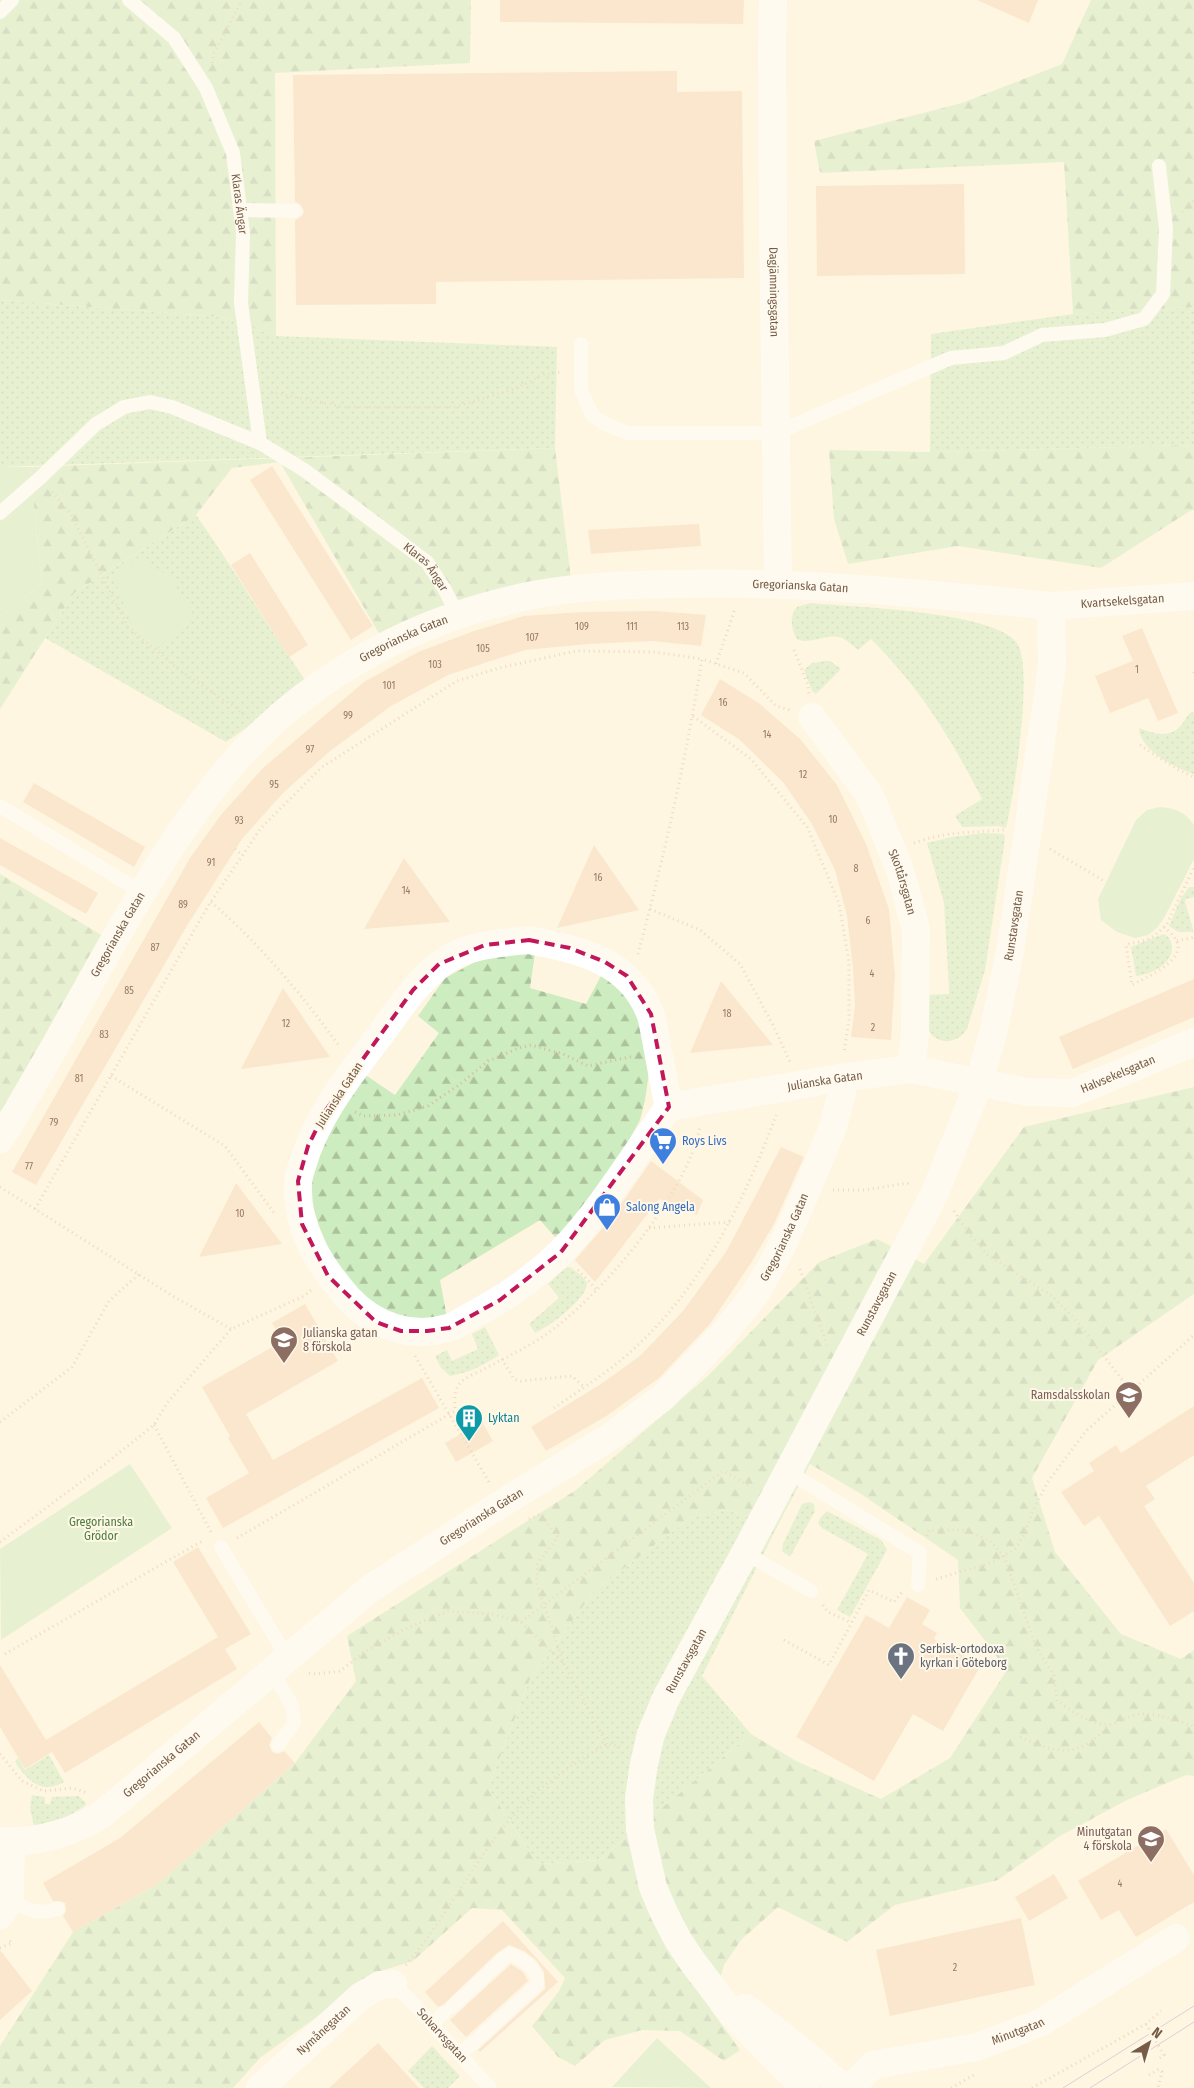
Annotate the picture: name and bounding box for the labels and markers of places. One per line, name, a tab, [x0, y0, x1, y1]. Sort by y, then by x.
supermarket icon: Roys Livs	[648, 1126, 678, 1165]
place label: Roys Livs	[682, 1134, 727, 1148]
shop icon: Salong Angela	[592, 1192, 622, 1231]
place label: Salong Angela	[626, 1200, 695, 1214]
school or university icon: Julianska gatan 8 förskola	[269, 1325, 299, 1364]
place label: Julianska gatan 8 förskola	[303, 1326, 378, 1354]
school or university icon: Ramsdalsskolan	[1114, 1380, 1144, 1419]
place label: Ramsdalsskolan	[1031, 1388, 1110, 1402]
building icon: Lyktan	[454, 1403, 484, 1442]
place label: Lyktan	[488, 1411, 520, 1425]
church icon: Serbisk-ortodoxa kyrkan i Göteborg	[886, 1641, 916, 1680]
place label: Serbisk-ortodoxa kyrkan i Göteborg	[920, 1642, 1007, 1670]
school or university icon: Minutgatan 4 förskola	[1136, 1824, 1166, 1863]
place label: Minutgatan 4 förskola	[1077, 1825, 1132, 1853]

